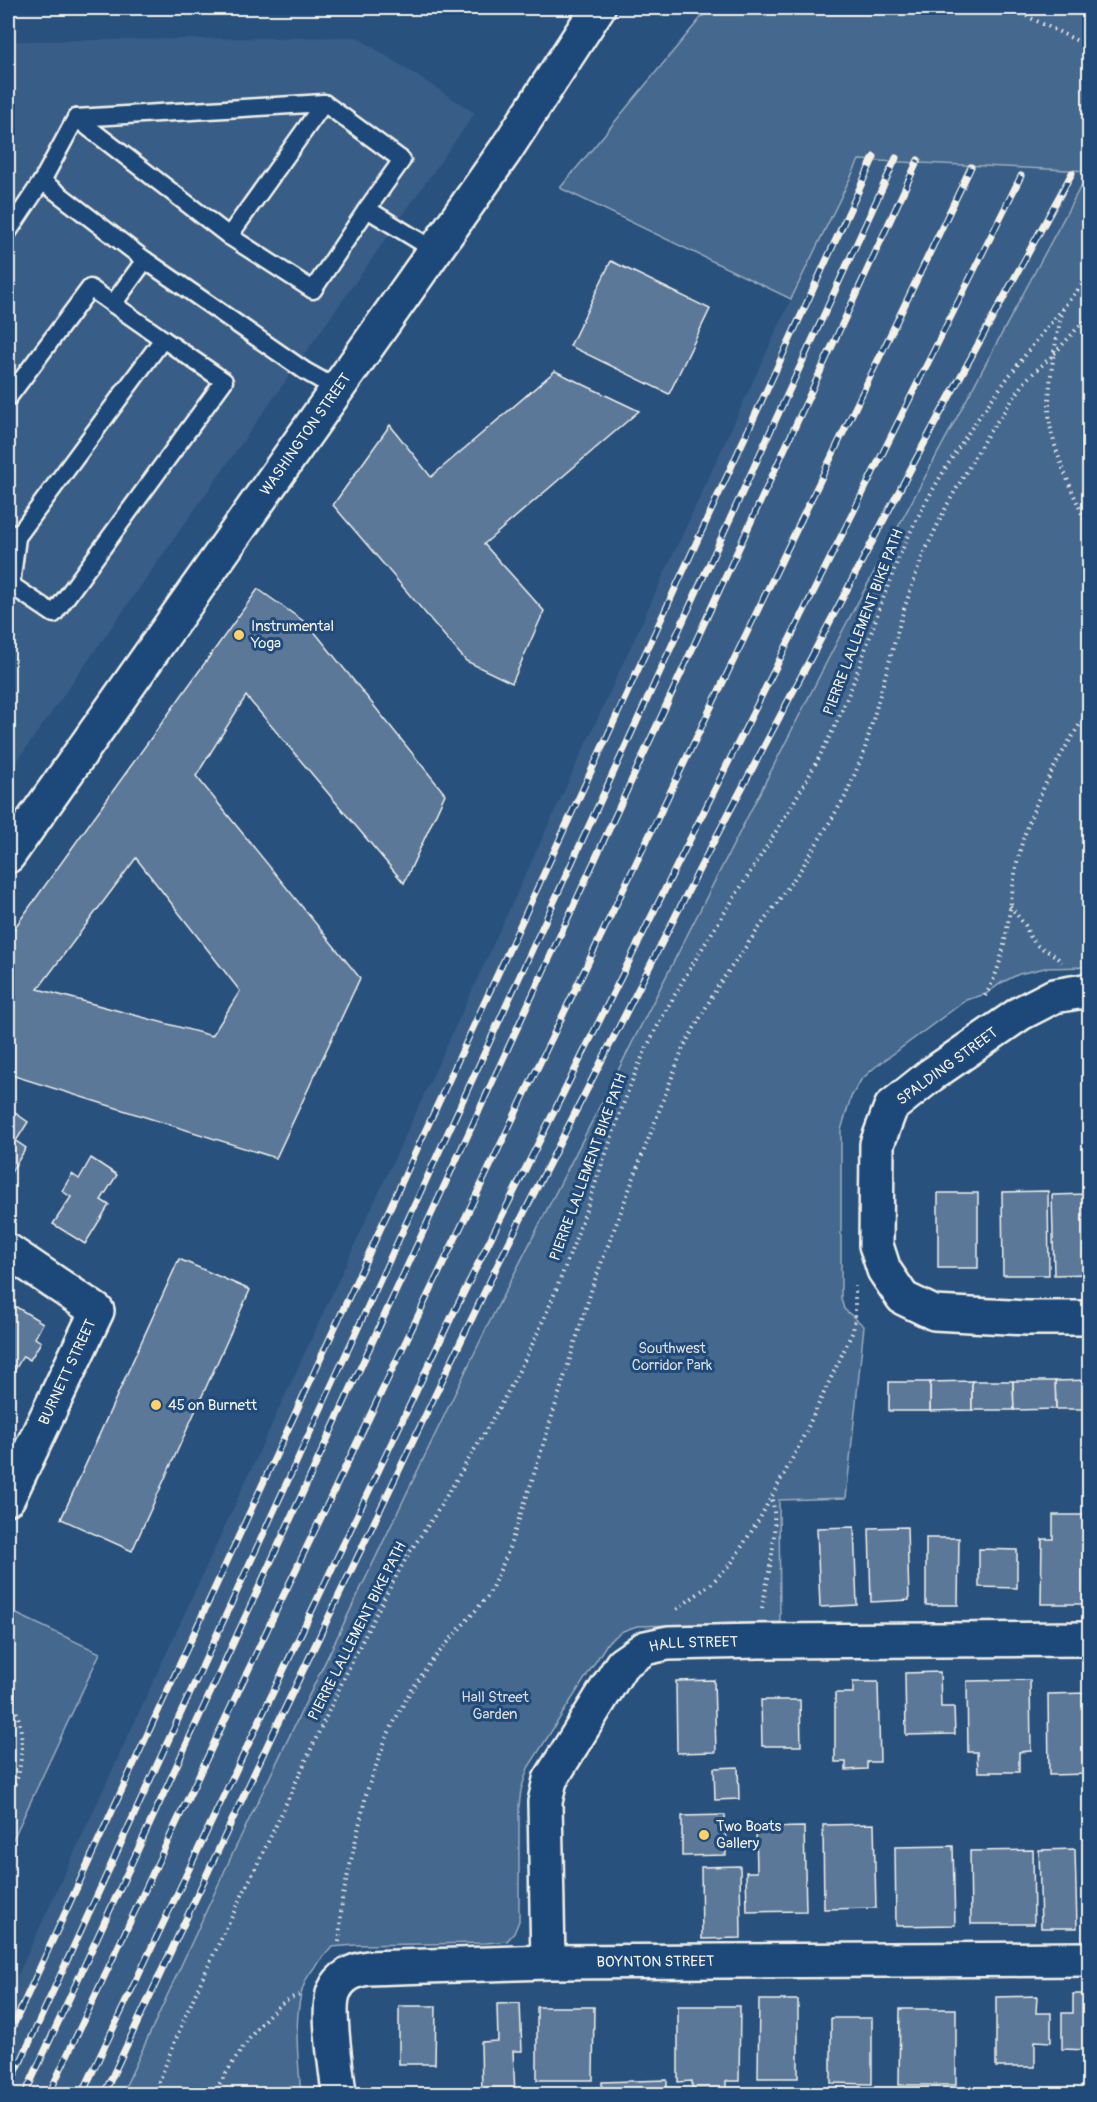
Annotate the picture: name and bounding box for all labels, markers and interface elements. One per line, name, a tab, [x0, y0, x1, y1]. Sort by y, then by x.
street label: WASHINGTON STREET	[256, 370, 355, 499]
street label: PIERRE LALLEMENT BIKE PATH	[819, 526, 908, 718]
place label: Instrumental Yoga	[250, 617, 334, 653]
marker: Instrumental Yoga	[232, 628, 246, 642]
street label: SPALDING STREET	[893, 1023, 1002, 1109]
street label: PIERRE LALLEMENT BIKE PATH	[546, 1071, 631, 1263]
street label: BURNETT STREET	[35, 1316, 100, 1428]
park label: Southwest Corridor Park	[632, 1339, 713, 1375]
place label: 45 on Burnett	[168, 1396, 258, 1415]
marker: 45 on Burnett	[149, 1398, 163, 1412]
street label: PIERRE LALLEMENT BIKE PATH	[304, 1539, 411, 1724]
street label: HALL STREET	[647, 1632, 738, 1657]
park label: Hall Street Garden	[461, 1688, 530, 1724]
place label: Two Boats Gallery	[716, 1817, 781, 1853]
marker: Two Boats Gallery	[697, 1828, 711, 1842]
street label: BOYNTON STREET	[596, 1952, 714, 1972]

